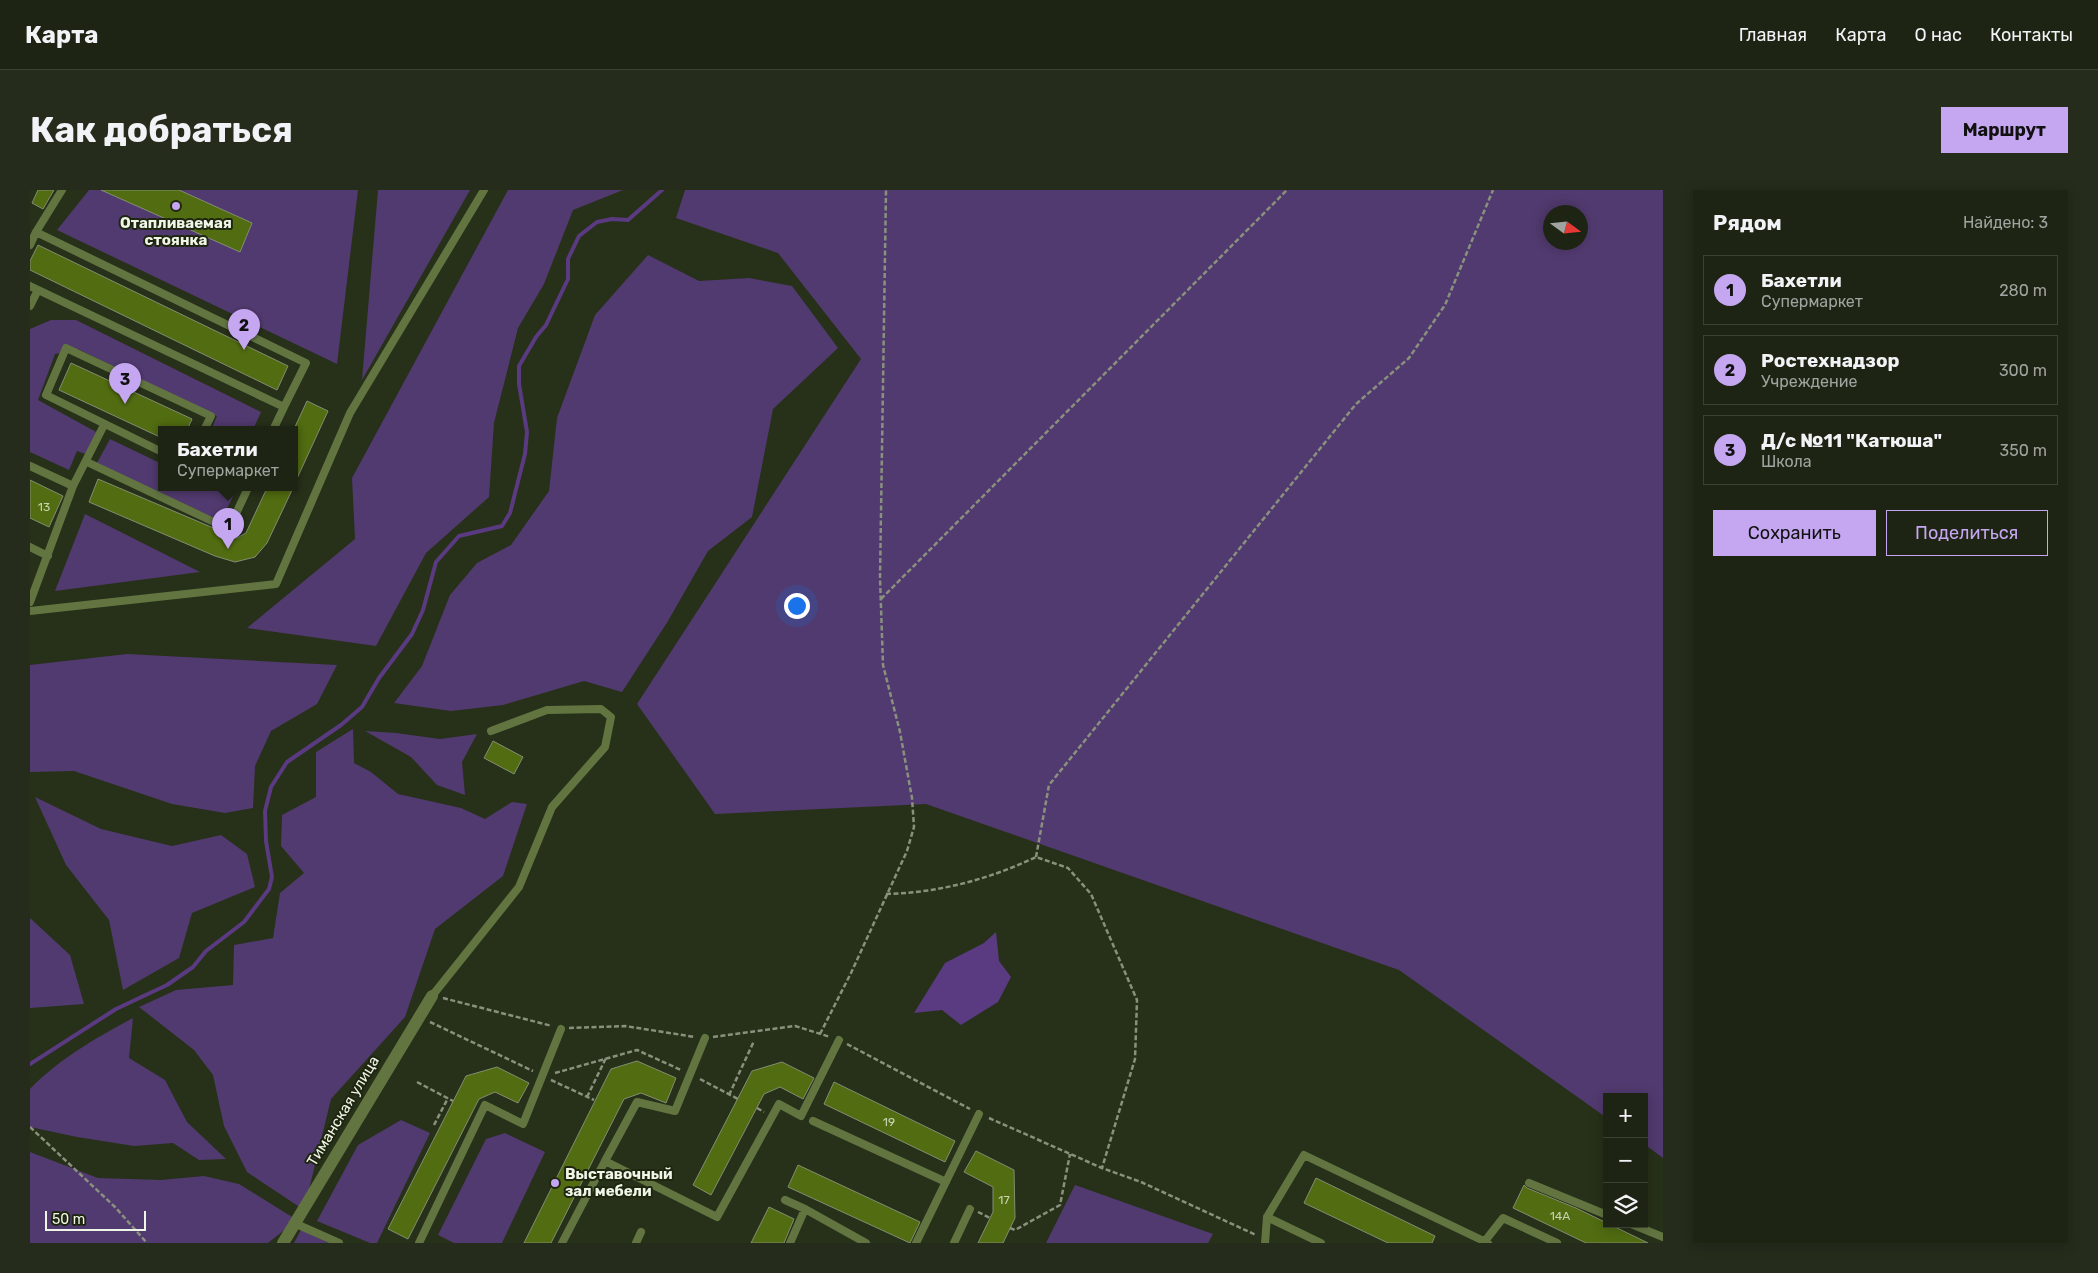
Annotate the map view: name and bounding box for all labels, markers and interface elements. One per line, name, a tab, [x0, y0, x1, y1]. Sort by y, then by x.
text: Карта	[25, 21, 98, 49]
text: Главная	[1739, 24, 1807, 46]
text: Карта	[1835, 24, 1887, 46]
text: О нас	[1915, 24, 1962, 46]
text: Контакты	[1990, 24, 2073, 46]
button: Маршрут	[1941, 107, 2068, 153]
text: Как добраться	[30, 109, 293, 151]
marker: Отапливаемая стоянка	[170, 200, 182, 212]
north arrow	[1543, 205, 1588, 250]
text: Рядом	[1713, 210, 1782, 235]
text: Найдено: 3	[1963, 213, 2048, 232]
place label: Отапливаемая стоянка	[120, 214, 232, 249]
text: Бахетли	[1761, 269, 1842, 292]
text: 1	[1726, 281, 1734, 300]
text: 280 m	[1999, 281, 2047, 300]
text: Супермаркет	[1761, 292, 1863, 311]
pin: 2	[228, 309, 260, 350]
text: Ростехнадзор	[1761, 349, 1900, 372]
text: 2	[1725, 361, 1735, 380]
text: 300 m	[1999, 361, 2047, 380]
pin: 3	[109, 363, 141, 404]
text: Учреждение	[1761, 372, 1858, 391]
popup	[158, 426, 298, 491]
text: Д/с №11 "Катюша"	[1761, 429, 1942, 452]
text: Бахетли	[177, 438, 258, 461]
text: 3	[1725, 441, 1735, 460]
text: 350 m	[2000, 441, 2047, 460]
text: Школа	[1761, 452, 1812, 471]
text: Супермаркет	[177, 461, 279, 480]
house number: 13	[38, 500, 50, 514]
pin: 1	[212, 508, 244, 549]
button: Сохранить	[1713, 510, 1876, 556]
button: Поделиться	[1886, 510, 2048, 556]
your location	[784, 593, 810, 619]
street label: Тиманская улица	[303, 1053, 383, 1169]
map controls	[1603, 1093, 1648, 1228]
button: +	[1603, 1093, 1648, 1138]
house number: 19	[883, 1115, 895, 1129]
button: −	[1603, 1138, 1648, 1183]
place label: Выставочный зал мебели	[565, 1165, 673, 1200]
marker: Выставочный зал мебели	[549, 1177, 561, 1189]
button: layers	[1603, 1183, 1648, 1228]
house number: 17	[998, 1193, 1010, 1207]
scale bar	[45, 1208, 146, 1231]
house number: 14А	[1550, 1209, 1570, 1223]
text: 50 m	[52, 1211, 85, 1228]

